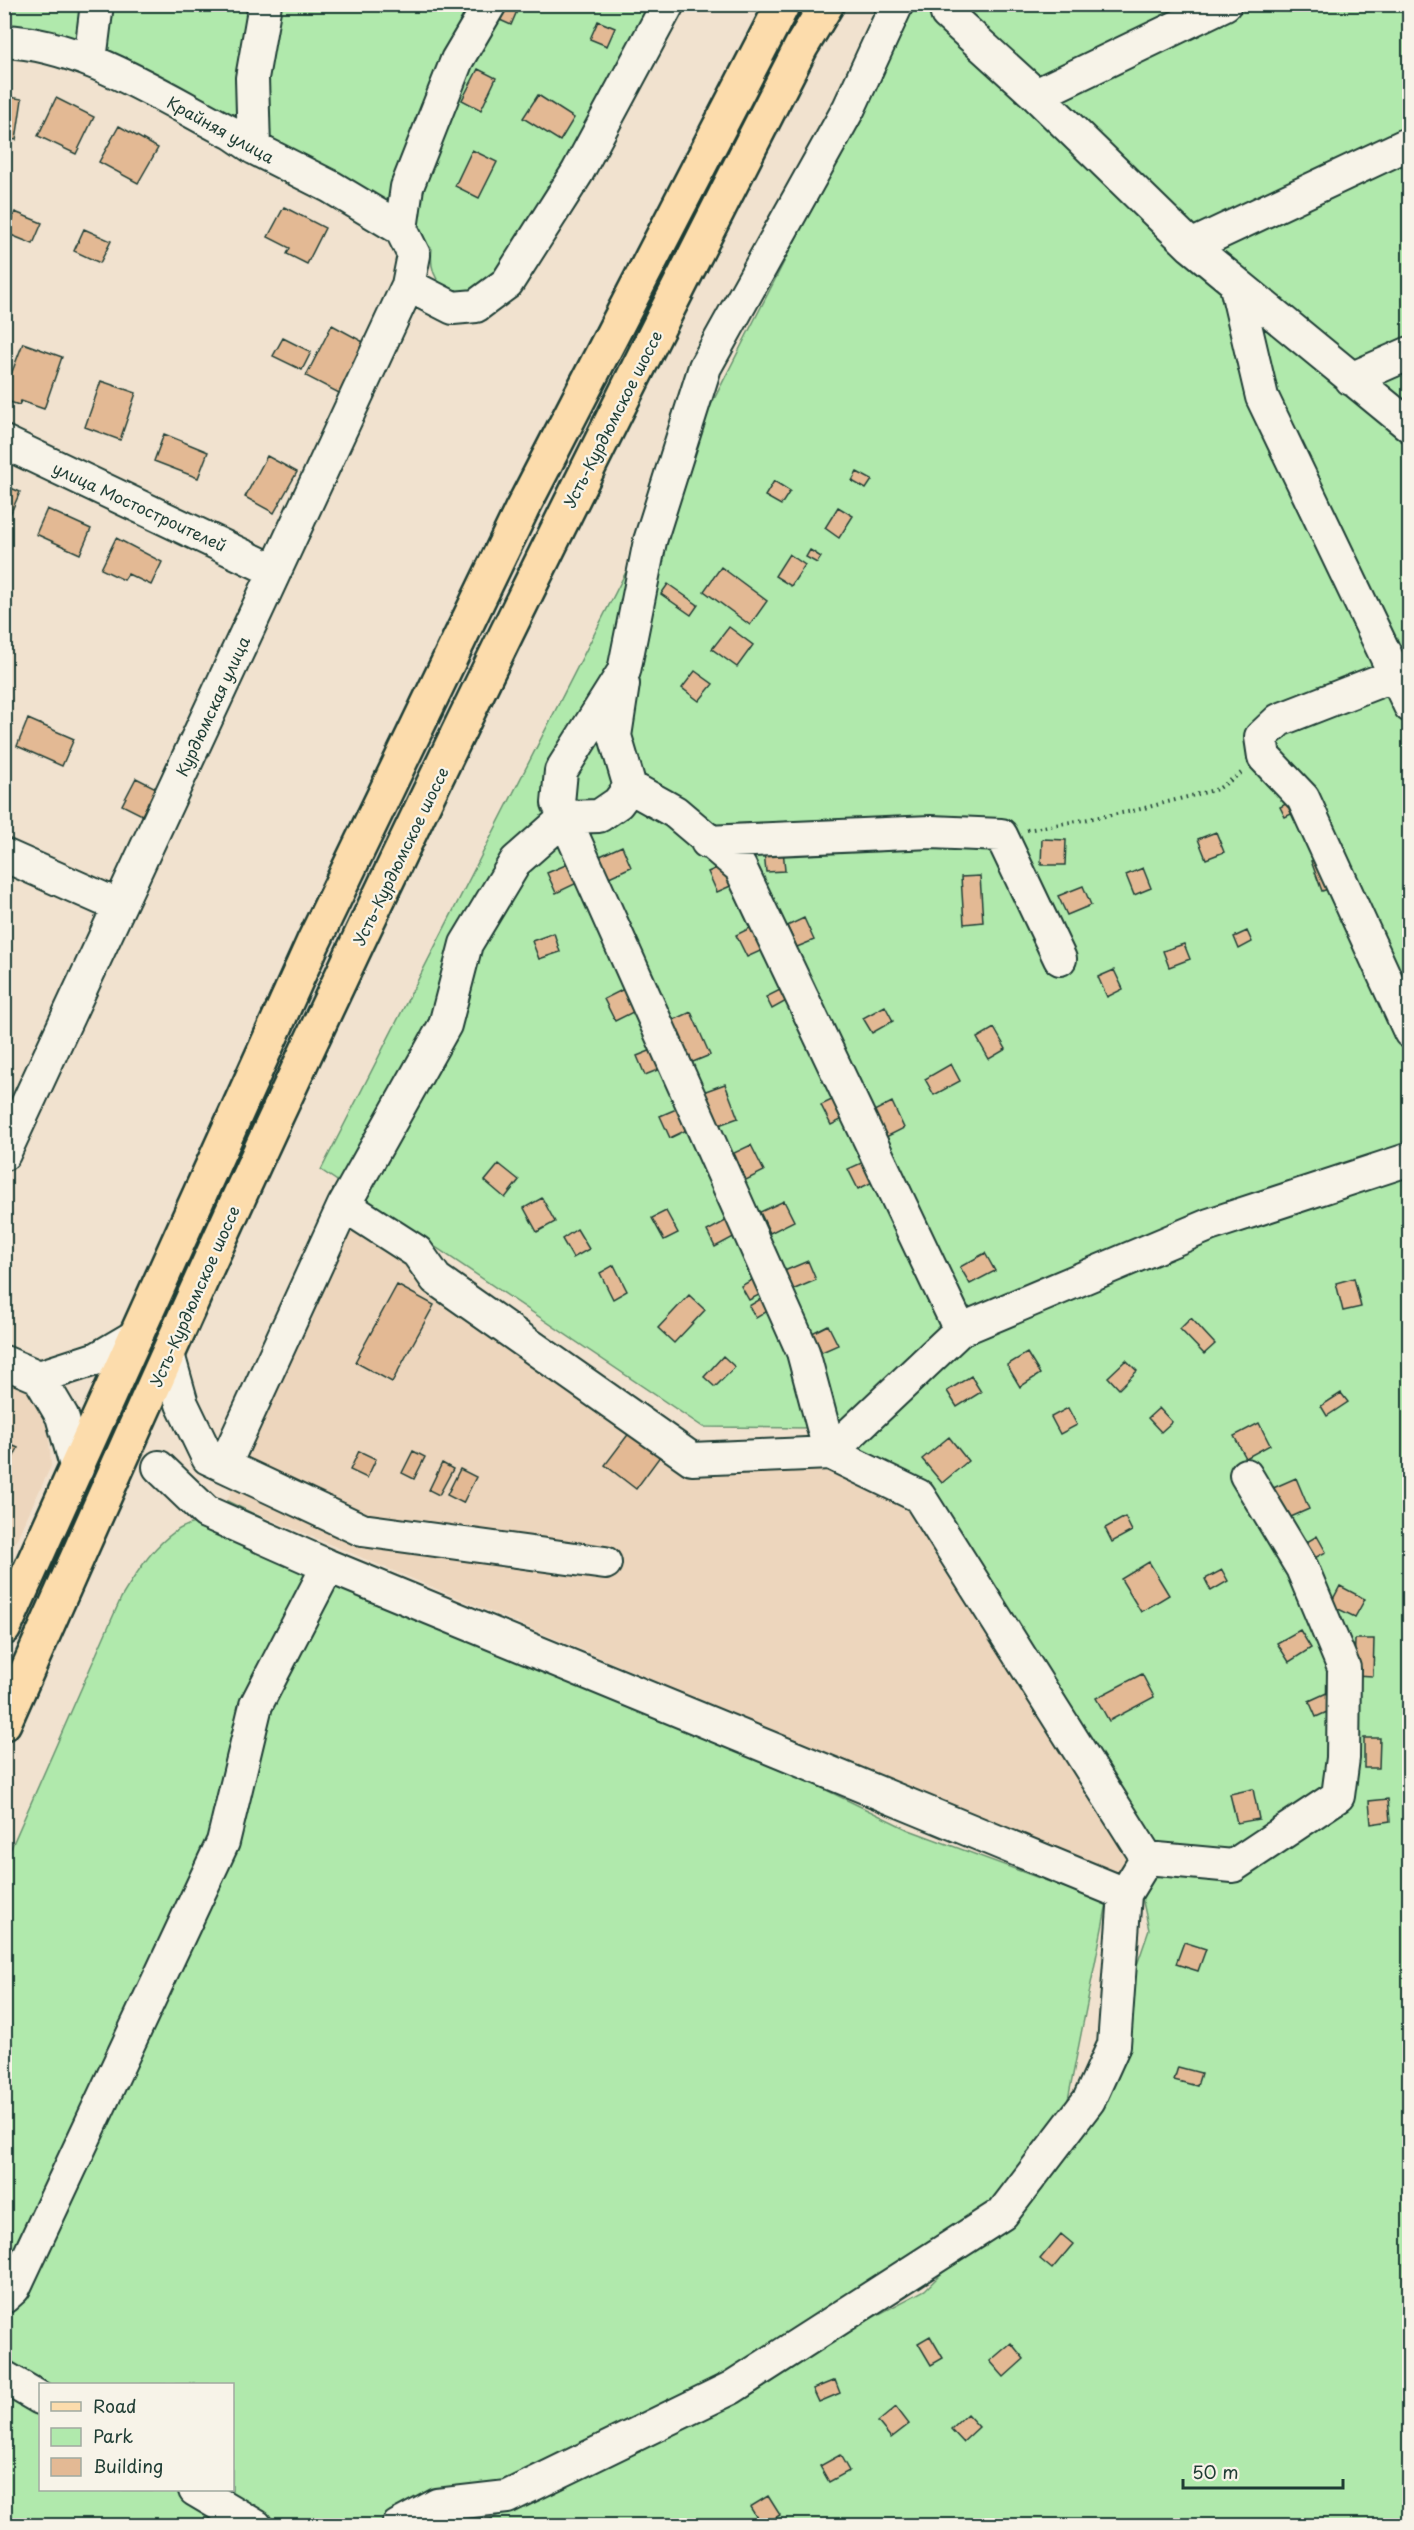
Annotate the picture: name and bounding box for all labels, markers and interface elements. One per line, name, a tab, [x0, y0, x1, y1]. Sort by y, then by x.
street label: Крайняя улица	[163, 90, 279, 168]
street label: Усть-Курдюмское шоссе	[557, 326, 667, 512]
street label: улица Мостостроителей	[49, 455, 231, 557]
street label: Курдюмская улица	[169, 632, 255, 780]
street label: Усть-Курдюмское шоссе	[346, 763, 454, 949]
street label: Усть-Курдюмское шоссе	[143, 1201, 245, 1391]
legend	[39, 2383, 234, 2491]
text: Road	[93, 2392, 137, 2419]
text: Park	[93, 2422, 133, 2449]
text: Building	[93, 2452, 163, 2479]
scale bar	[1183, 2452, 1344, 2490]
text: 50 m	[1192, 2458, 1239, 2485]

